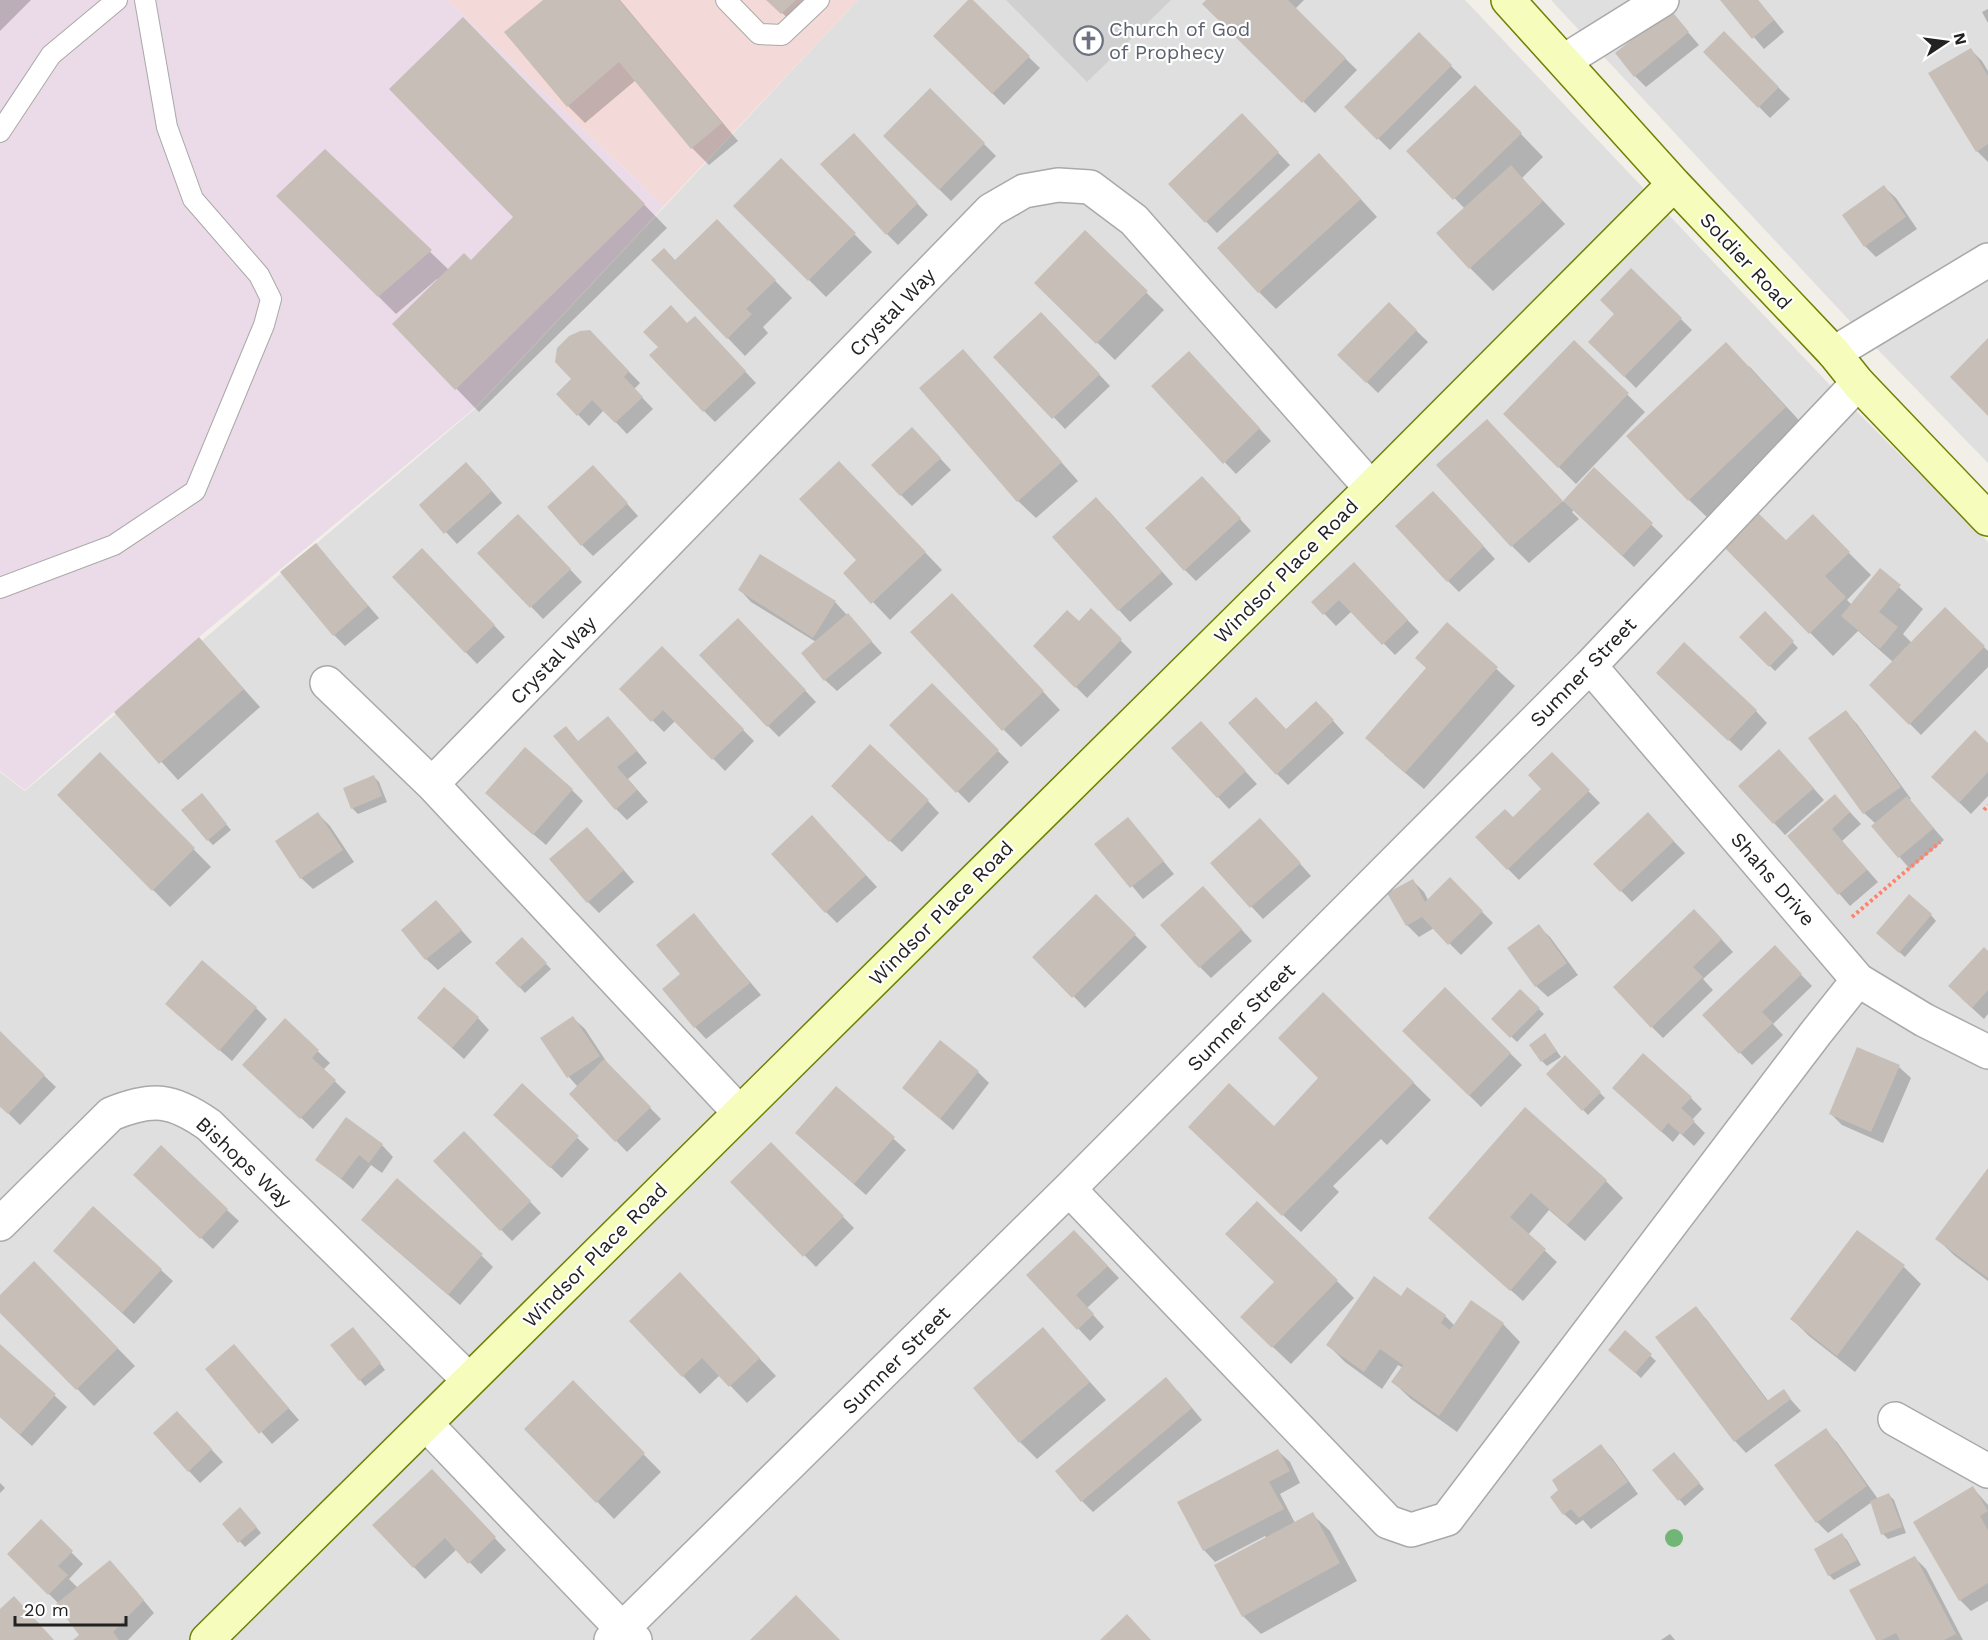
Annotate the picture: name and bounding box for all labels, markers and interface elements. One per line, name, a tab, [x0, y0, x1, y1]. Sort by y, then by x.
north arrow	[1916, 12, 1976, 72]
place label: Church of God of Prophecy	[1109, 17, 1250, 64]
church icon: Church of God of Prophecy	[1072, 25, 1104, 57]
text: N	[1950, 31, 1971, 47]
street label: Soldier Road	[1695, 208, 1797, 314]
street label: Crystal Way	[844, 262, 940, 361]
street label: Windsor Place Road	[1209, 494, 1363, 648]
street label: Crystal Way	[505, 610, 601, 709]
street label: Sumner Street	[1525, 612, 1642, 732]
street label: Shahs Drive	[1726, 827, 1820, 931]
street label: Windsor Place Road	[864, 836, 1018, 990]
street label: Sumner Street	[1182, 958, 1300, 1076]
street label: Bishops Way	[191, 1112, 297, 1213]
street label: Windsor Place Road	[518, 1178, 672, 1332]
street label: Sumner Street	[837, 1301, 955, 1419]
scale bar	[15, 1589, 126, 1627]
text: 20 m	[24, 1599, 69, 1620]

